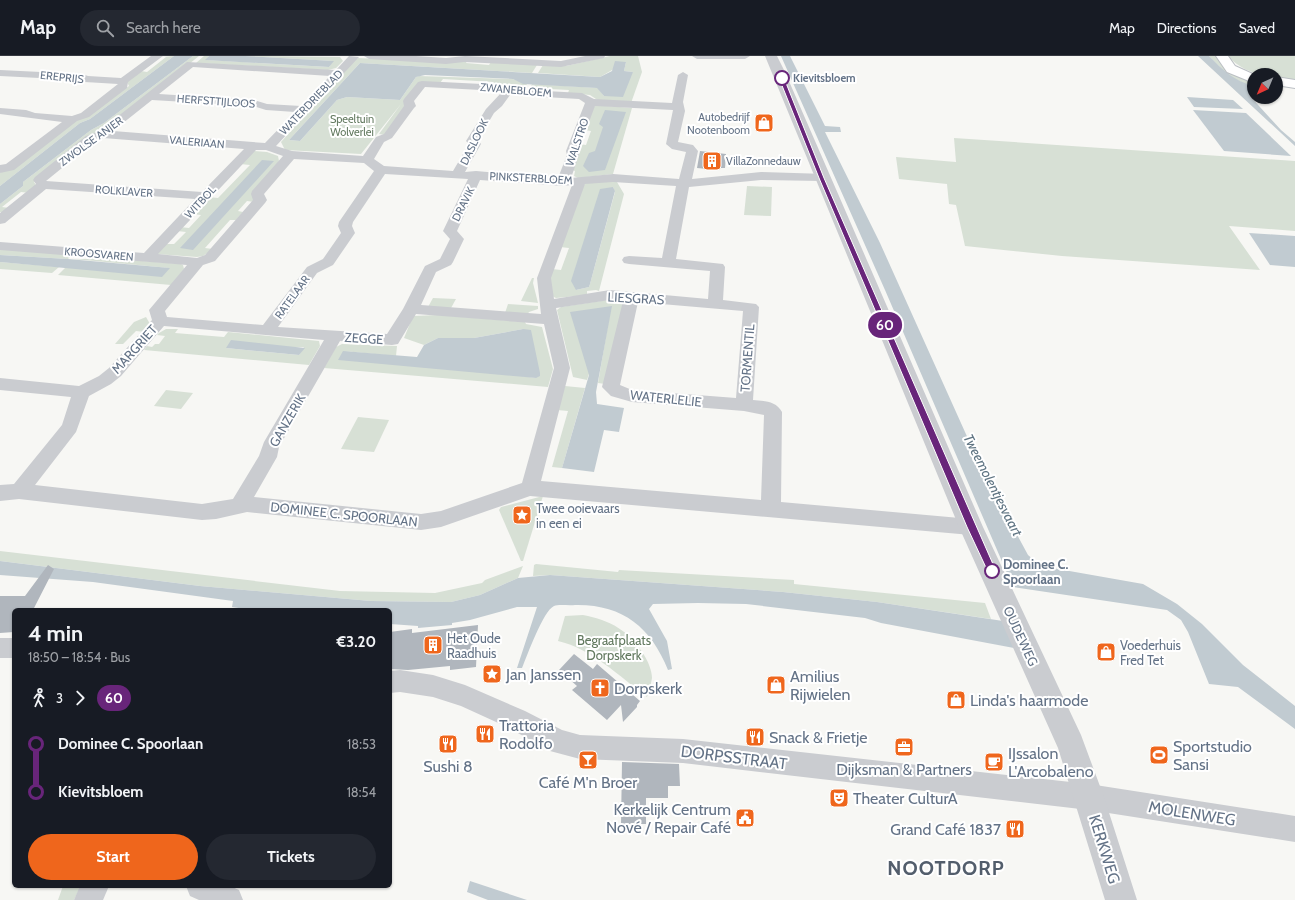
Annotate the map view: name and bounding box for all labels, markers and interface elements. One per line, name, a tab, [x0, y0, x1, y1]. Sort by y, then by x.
search box	[80, 10, 360, 46]
text: Map	[20, 16, 56, 39]
icon: search	[94, 17, 116, 39]
text: Search here	[126, 19, 201, 37]
text: Map	[1109, 19, 1135, 37]
text: Directions	[1157, 19, 1217, 37]
text: Saved	[1239, 19, 1275, 37]
street label: WATERDRIEBLAD	[276, 67, 346, 137]
street label: EREPRIJS	[39, 68, 85, 86]
north arrow	[1247, 68, 1283, 104]
map controls	[1247, 68, 1283, 104]
marker: Kievitsbloem	[774, 70, 790, 86]
place label: Kievitsbloem	[793, 71, 856, 85]
street label: ZWANEBLOEM	[480, 80, 553, 100]
street label: HERFSTTIJLOOS	[176, 91, 256, 111]
place label: Autobedrijf Nootenboom	[687, 110, 750, 137]
park label: Speeltuin Wolverlei	[330, 112, 374, 139]
shop icon: Autobedrijf Nootenboom	[753, 112, 775, 134]
street label: ZWOLSE ANJER	[56, 113, 126, 169]
street label: DASLOOK	[457, 116, 491, 167]
street label: WALSTRO	[562, 116, 592, 168]
street label: VALERIAAN	[169, 133, 225, 151]
building icon: VillaZonnedauw	[701, 150, 723, 172]
place label: VillaZonnedauw	[726, 154, 801, 168]
street label: PINKSTERBLOEM	[489, 169, 573, 187]
street label: ROLKLAVER	[95, 182, 154, 200]
street label: WITBOL	[181, 182, 219, 221]
street label: DRAVIK	[449, 184, 478, 224]
street label: KROOSVAREN	[64, 244, 134, 264]
street label: RATELAAR	[272, 272, 313, 322]
street label: LIESGRAS	[607, 289, 665, 307]
line badge: 60	[867, 312, 903, 338]
text: 60	[876, 316, 894, 334]
street label: MARGRIET	[108, 321, 160, 377]
street label: TORMENTIL	[737, 323, 757, 393]
street label: ZEGGE	[344, 329, 384, 347]
street label: WATERLELIE	[629, 386, 703, 410]
street label: GANZERIK	[265, 390, 309, 449]
water label: Tweemolentjesvaart	[959, 431, 1027, 540]
street label: DOMINEE C. SPOORLAAN	[270, 498, 418, 530]
place label: Twee ooievaars in een ei	[536, 500, 620, 531]
place icon: Twee ooievaars in een ei	[511, 504, 533, 526]
place label: Dominee C. Spoorlaan	[1003, 556, 1069, 587]
marker: Dominee C. Spoorlaan	[984, 563, 1000, 579]
street label: OUDEWEG	[1000, 604, 1042, 669]
text: 4 min	[28, 620, 83, 647]
place label: Het Oude Raadhuis	[447, 630, 501, 661]
park label: Begraafplaats Dorpskerk	[577, 632, 652, 663]
text: €3.20	[336, 633, 376, 651]
building icon: Het Oude Raadhuis	[422, 634, 444, 656]
place label: Voederhuis Fred Tet	[1120, 637, 1182, 668]
shop icon: Voederhuis Fred Tet	[1095, 641, 1117, 663]
text: 18:50 – 18:54 · Bus	[28, 649, 130, 665]
place icon: Jan Janssen	[481, 663, 503, 685]
place label: Jan Janssen	[505, 665, 581, 684]
place label: Amilius Rijwielen	[790, 667, 850, 704]
shop icon: Amilius Rijwielen	[765, 674, 787, 696]
church icon: Dorpskerk	[589, 677, 611, 699]
place label: Dorpskerk	[614, 679, 683, 698]
icon: walk	[28, 687, 50, 709]
icon: forward	[69, 687, 91, 709]
text: 60	[105, 689, 123, 707]
shop icon: Linda's haarmode	[945, 689, 967, 711]
text: 3	[56, 690, 63, 706]
place label: Linda's haarmode	[970, 691, 1088, 710]
place label: Trattoria Rodolfo	[499, 716, 555, 753]
restaurant icon: Trattoria Rodolfo	[474, 723, 496, 745]
restaurant icon: Snack & Frietje	[744, 726, 766, 748]
place label: Snack & Frietje	[769, 728, 868, 747]
restaurant icon: Sushi 8	[437, 733, 459, 755]
text: Dominee C. Spoorlaan	[58, 735, 203, 753]
text: 18:53	[347, 736, 376, 752]
office icon: Dijksman & Partners	[893, 736, 915, 758]
place label: Sportstudio Sansi	[1173, 737, 1252, 774]
street label: DORPSSTRAAT	[680, 742, 789, 774]
place label: IJssalon L'Arcobaleno	[1008, 744, 1094, 781]
sports icon: Sportstudio Sansi	[1148, 744, 1170, 766]
bar icon: Café M'n Broer	[577, 749, 599, 771]
cafe icon: IJssalon L'Arcobaleno	[983, 751, 1005, 773]
place label: Sushi 8	[423, 757, 473, 776]
place label: Dijksman & Partners	[836, 760, 972, 779]
place label: Café M'n Broer	[539, 773, 638, 792]
text: Kievitsbloem	[58, 783, 143, 801]
text: 18:54	[347, 784, 376, 800]
theatre icon: Theater CulturA	[828, 787, 850, 809]
place label: Theater CulturA	[853, 789, 958, 808]
street label: MOLENWEG	[1147, 797, 1237, 830]
place label: Kerkelijk Centrum Nové / Repair Café	[606, 800, 731, 837]
public building icon: Kerkelijk Centrum Nové / Repair Café	[734, 807, 756, 829]
street label: KERKWEG	[1085, 812, 1124, 886]
restaurant icon: Grand Café 1837	[1004, 818, 1026, 840]
place label: Grand Café 1837	[890, 820, 1001, 839]
button: Start	[28, 834, 198, 880]
button: Tickets	[206, 834, 376, 880]
district label: NOOTDORP	[887, 856, 1005, 880]

